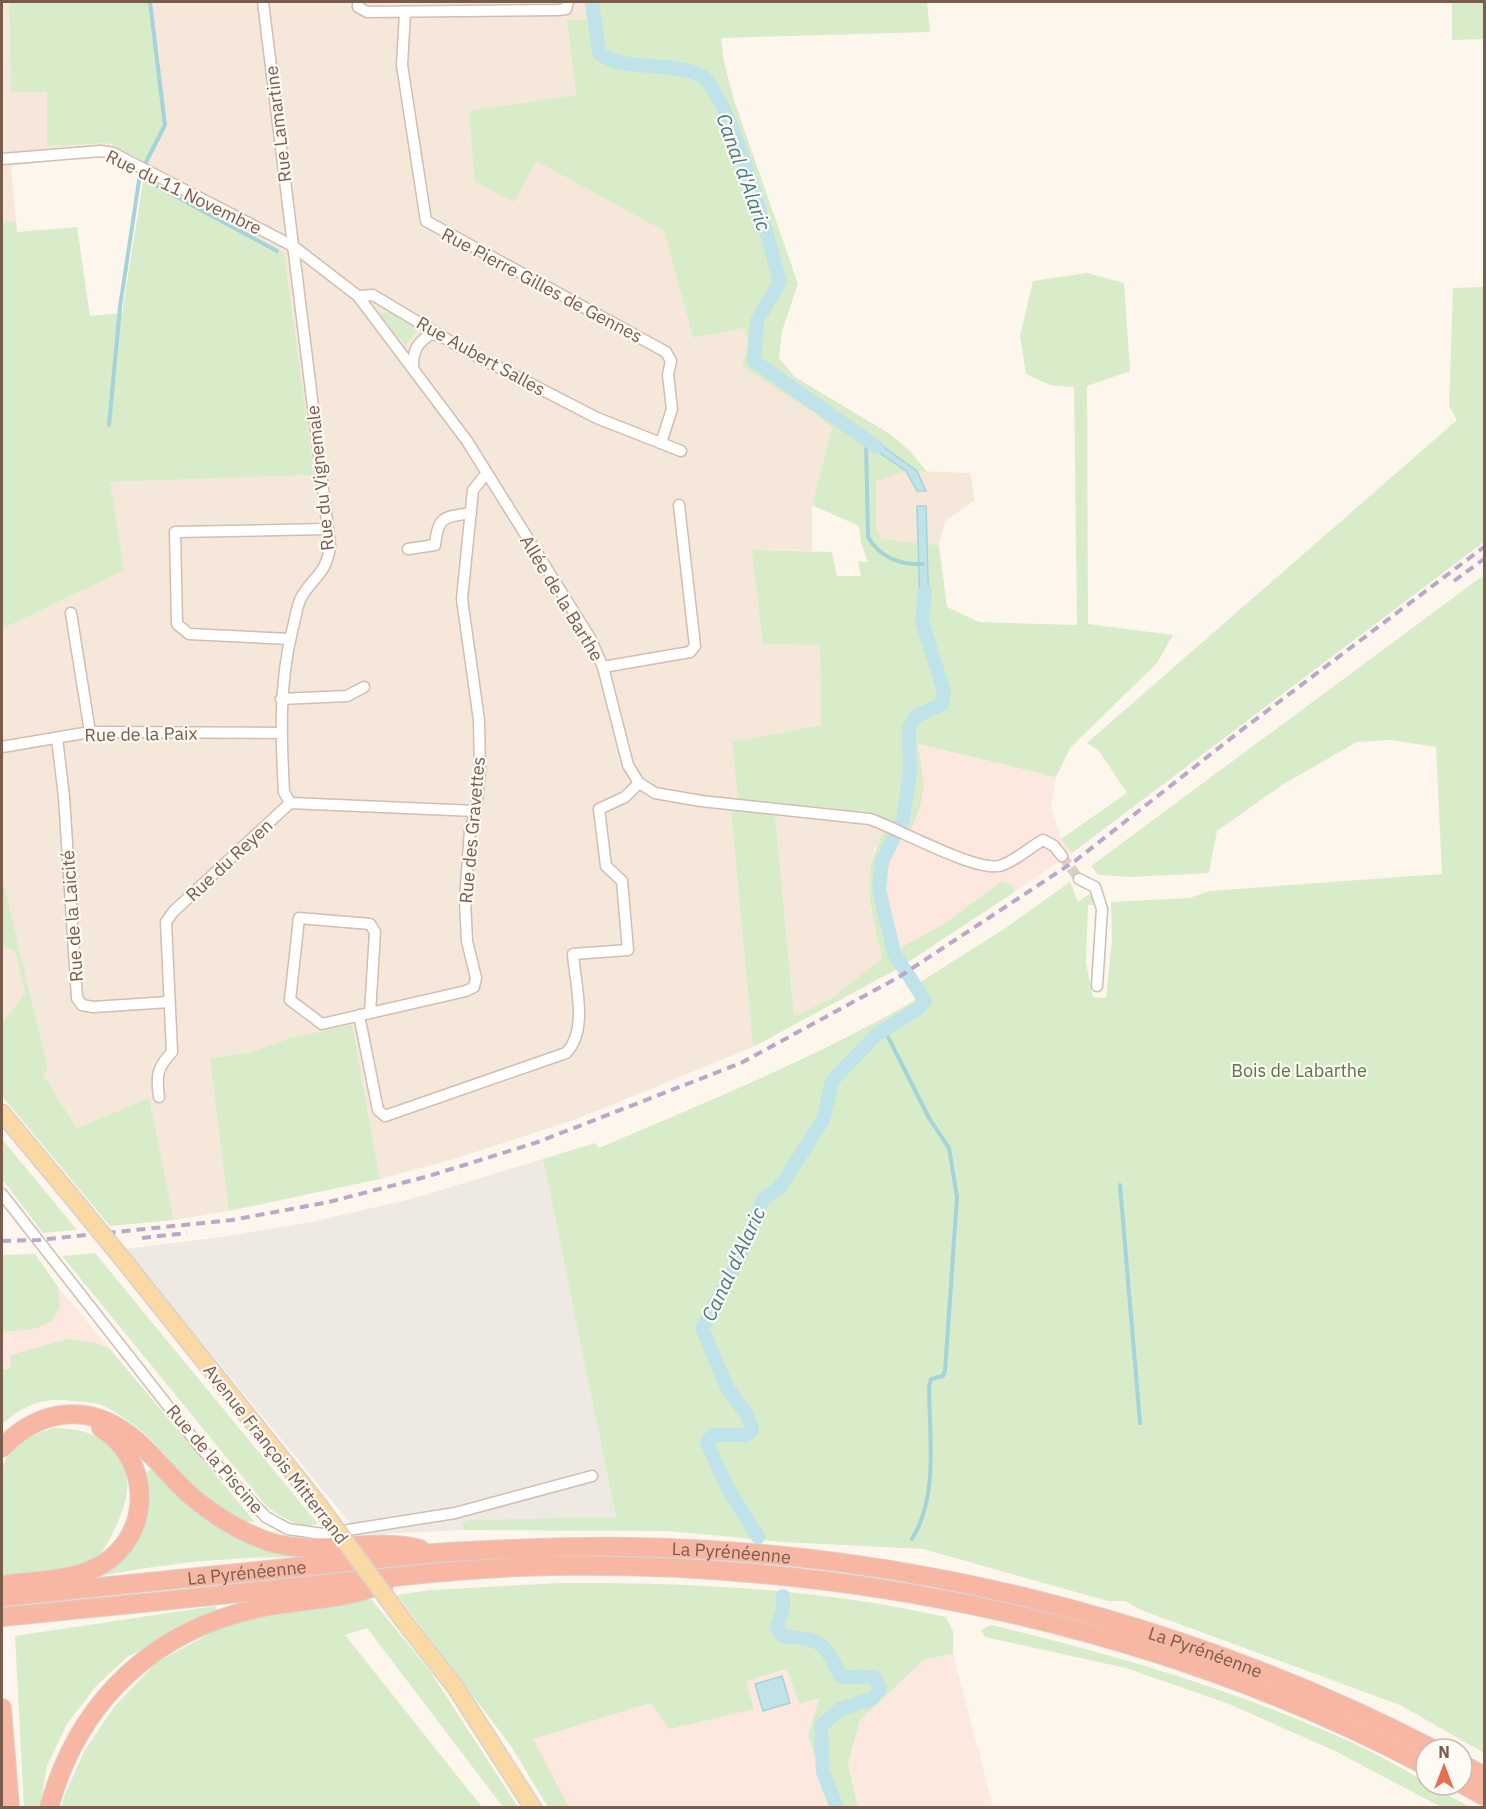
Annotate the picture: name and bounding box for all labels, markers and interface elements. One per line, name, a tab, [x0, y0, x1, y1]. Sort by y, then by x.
street label: Rue Lamartine	[259, 64, 297, 184]
water label: Canal d'Alaric	[710, 110, 778, 235]
street label: Rue du 11 Novembre	[102, 144, 266, 240]
street label: Rue Pierre Gilles de Gennes	[438, 222, 646, 348]
street label: Rue Aubert Salles	[413, 311, 549, 401]
street label: Rue du Vignemale	[301, 404, 339, 552]
street label: Allée de la Barthe	[515, 531, 609, 665]
street label: Rue de la Paix	[84, 722, 198, 746]
street label: Rue des Gravettes	[454, 756, 490, 904]
street label: Rue du Reyen	[181, 814, 277, 906]
street label: Rue de la Laicité	[56, 849, 88, 983]
park label: Bois de Labarthe	[1231, 1059, 1367, 1082]
water label: Canal d'Alaric	[695, 1202, 771, 1325]
street label: Avenue François Mitterrand	[199, 1360, 353, 1548]
street label: Rue de la Piscine	[161, 1400, 269, 1518]
street label: La Pyrénéenne	[671, 1537, 792, 1568]
street label: La Pyrénéenne	[186, 1555, 307, 1590]
street label: La Pyrénéenne	[1146, 1621, 1266, 1682]
north arrow	[1414, 1737, 1474, 1797]
text: N	[1438, 1742, 1450, 1762]

